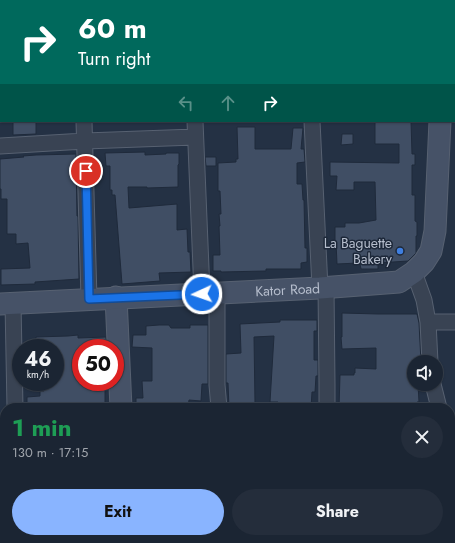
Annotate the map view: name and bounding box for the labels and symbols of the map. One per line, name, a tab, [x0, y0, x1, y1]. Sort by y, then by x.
pin	[69, 154, 103, 188]
place label: La Baguette Bakery	[324, 233, 393, 269]
marker: La Baguette Bakery	[395, 246, 405, 256]
position arrow	[181, 273, 223, 315]
street label: Kator Road	[255, 278, 321, 301]
speed limit sign: 50	[72, 339, 124, 391]

